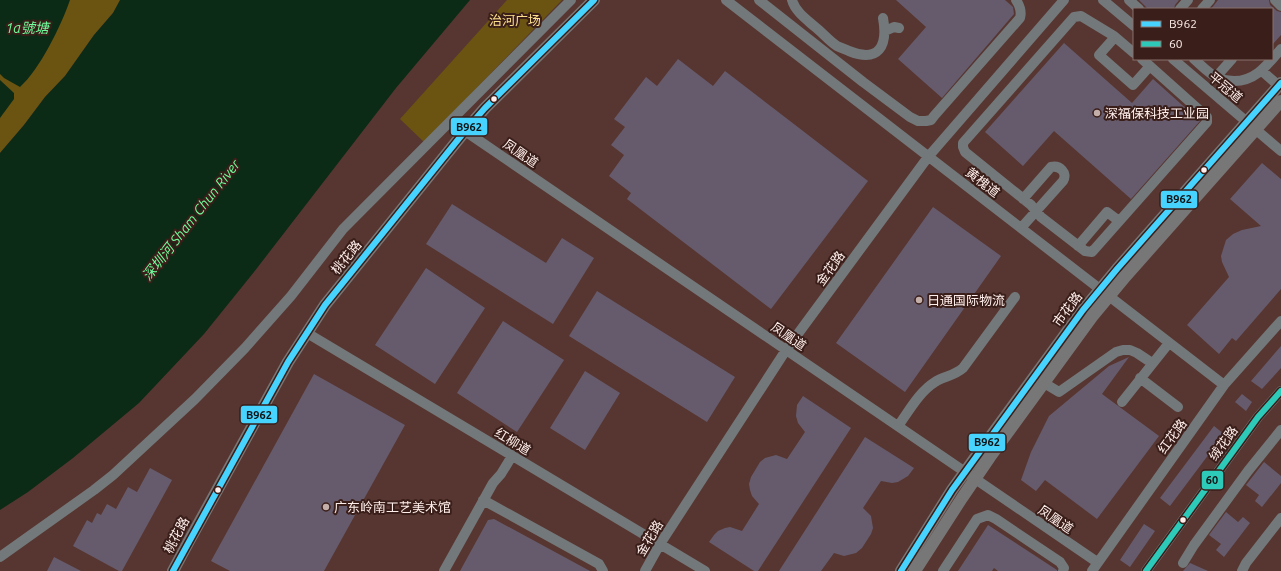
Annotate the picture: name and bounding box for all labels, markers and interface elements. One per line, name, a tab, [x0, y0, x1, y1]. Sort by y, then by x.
legend	[1133, 8, 1273, 60]
park label: 治河广场	[489, 13, 541, 27]
text: B962	[1169, 17, 1197, 30]
water label: 1a號塘	[5, 20, 51, 36]
text: 60	[1169, 37, 1183, 50]
street label: 平冠道	[1207, 69, 1245, 105]
unlabelled marker	[489, 94, 499, 104]
place label: 深福保科技工业园	[1105, 106, 1209, 120]
marker: 深福保科技工业园	[1092, 108, 1102, 118]
line badge: B962	[450, 117, 488, 136]
text: B962	[456, 121, 482, 133]
street label: 凤凰道	[501, 136, 541, 170]
water label: 深圳河 Sham Chun River	[139, 156, 244, 284]
street label: 黄槐道	[963, 164, 1003, 200]
unlabelled marker	[1199, 165, 1209, 175]
line badge: B962	[1160, 190, 1198, 209]
text: B962	[1166, 193, 1192, 205]
street label: 桃花路	[328, 237, 364, 277]
street label: 金花路	[813, 248, 847, 288]
street label: 市花路	[1050, 289, 1084, 329]
place label: 日通国际物流	[927, 293, 1005, 307]
marker: 日通国际物流	[914, 295, 924, 305]
street label: 凤凰道	[769, 319, 809, 353]
line badge: B962	[240, 405, 278, 424]
text: B962	[246, 409, 272, 421]
street label: 红花路	[1155, 416, 1189, 456]
street label: 绒花路	[1206, 423, 1240, 463]
street label: 红柳道	[493, 425, 533, 457]
line badge: B962	[968, 433, 1006, 452]
text: B962	[974, 436, 1000, 448]
line badge: 60	[1201, 470, 1224, 490]
text: 60	[1206, 474, 1218, 486]
unlabelled marker	[213, 485, 223, 495]
place label: 广东岭南工艺美术馆	[334, 500, 451, 514]
marker: 广东岭南工艺美术馆	[321, 502, 331, 512]
street label: 凤凰道	[1036, 502, 1076, 536]
street label: 桃花路	[161, 514, 191, 556]
unlabelled marker	[1178, 515, 1188, 525]
street label: 金花路	[633, 518, 665, 558]

